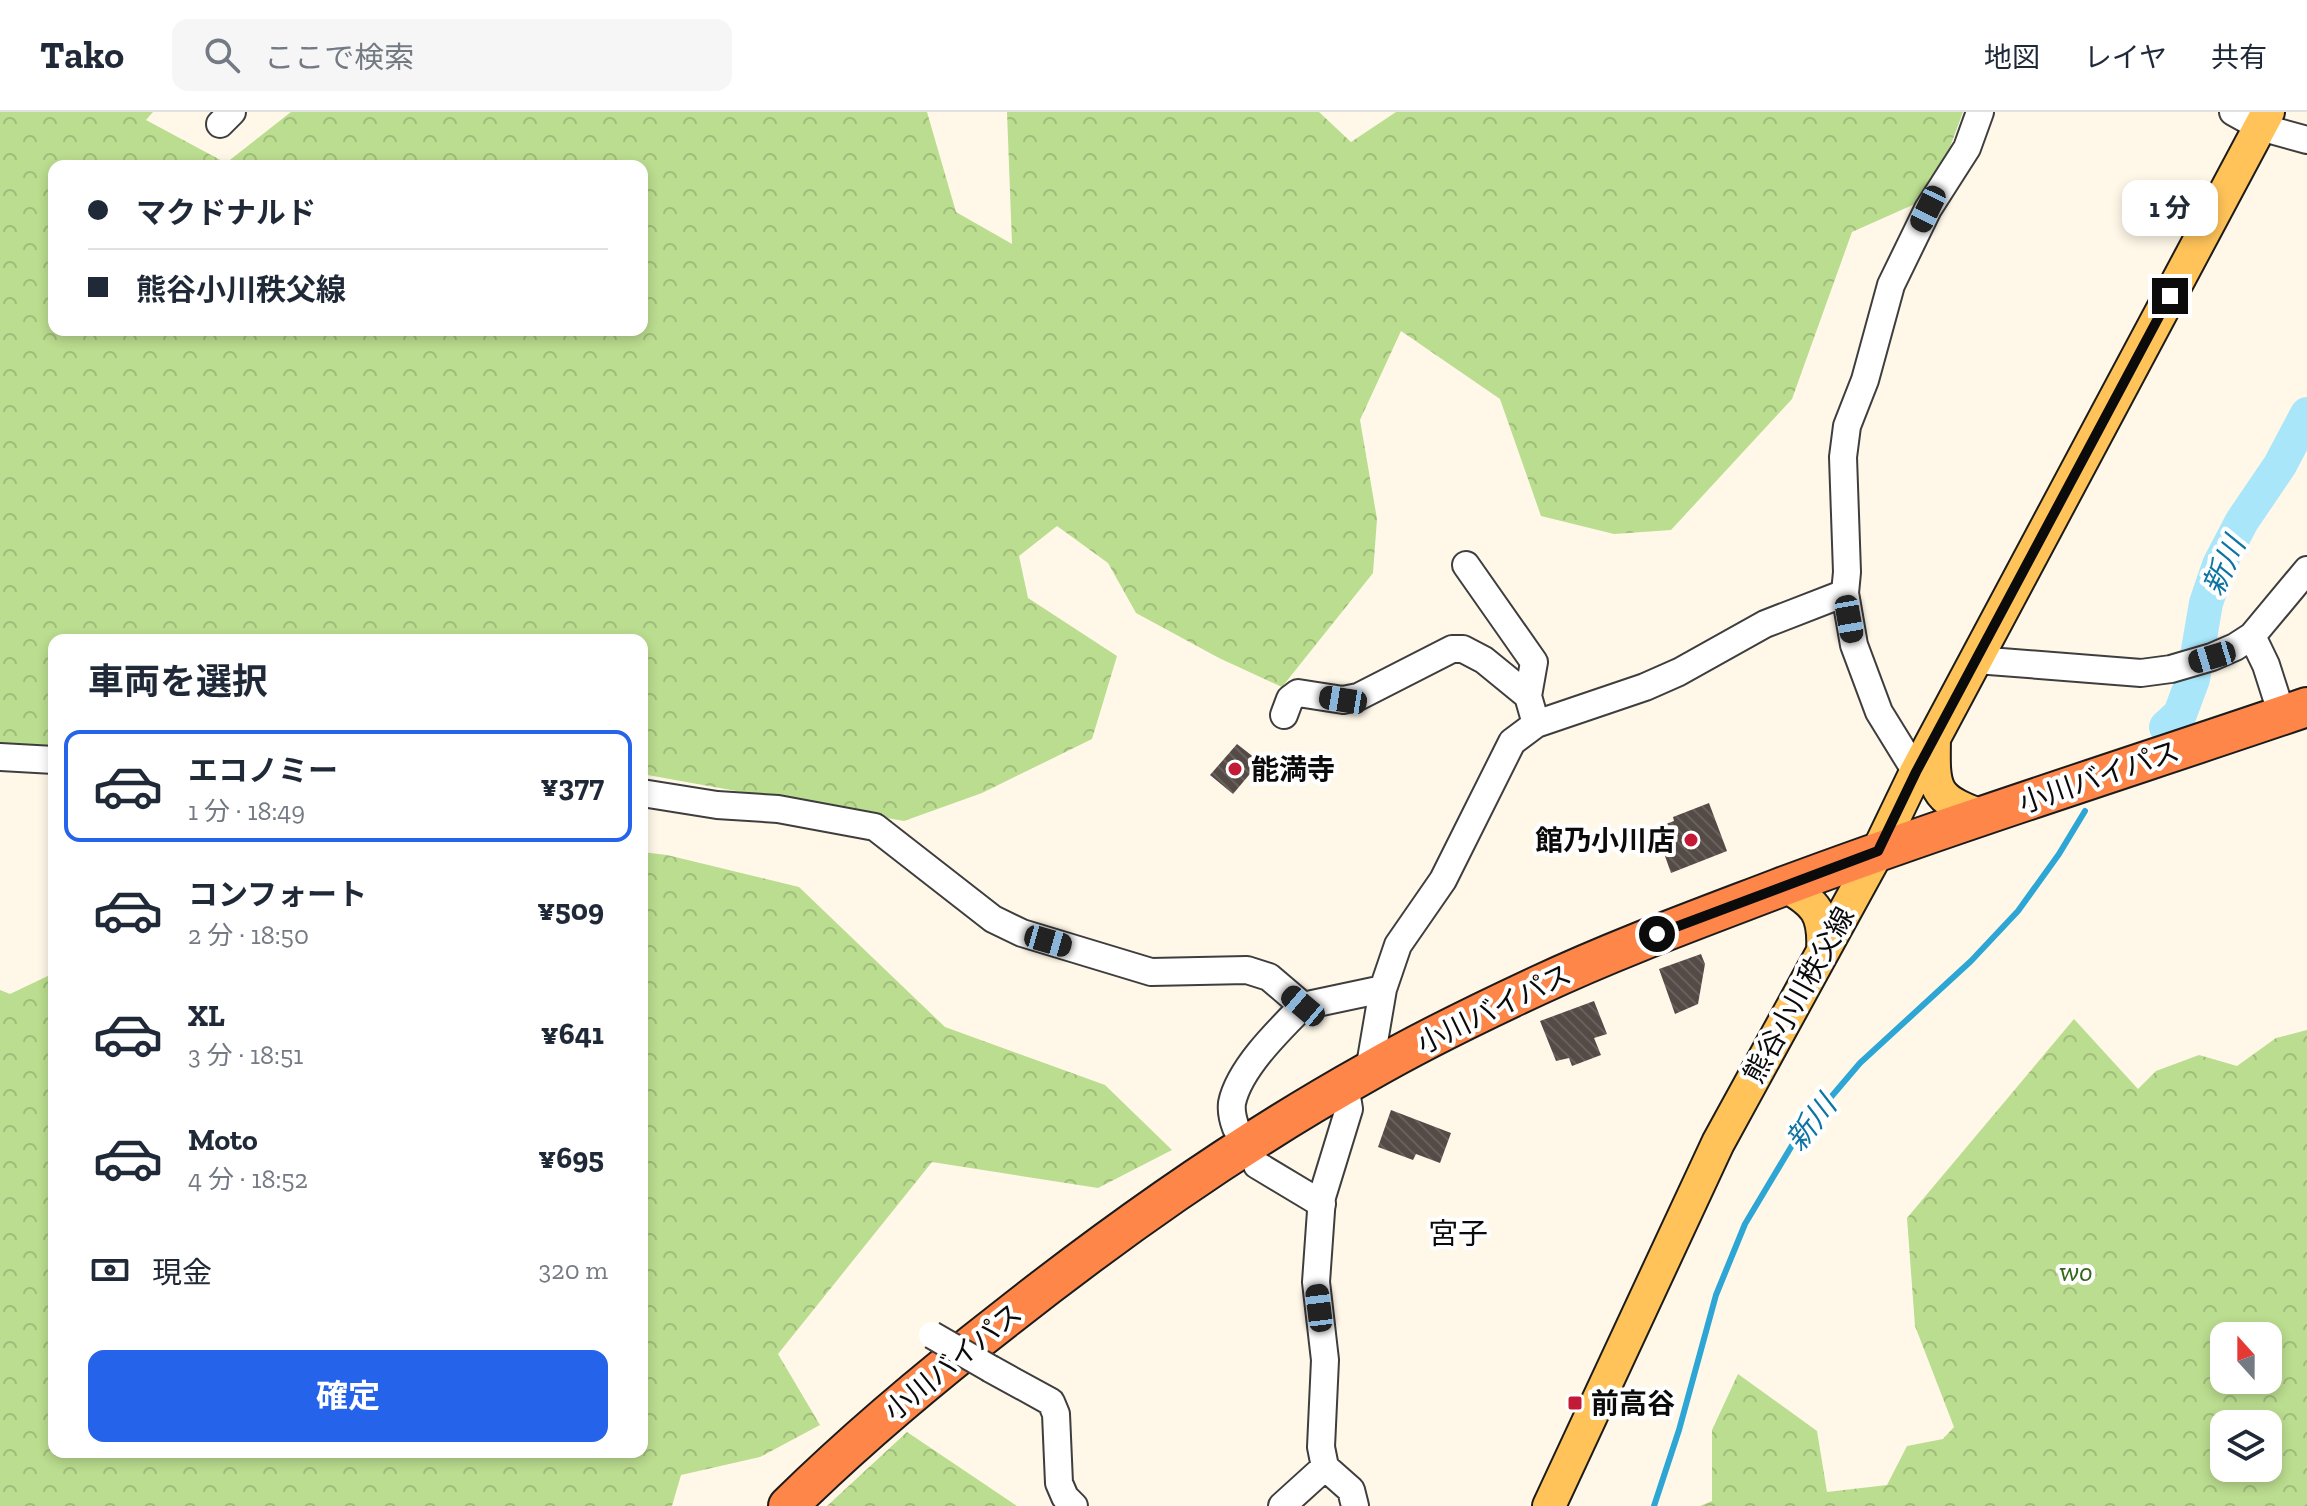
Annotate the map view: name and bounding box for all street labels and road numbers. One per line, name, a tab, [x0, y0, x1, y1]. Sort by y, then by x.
street label: 小川バイパス	[2014, 734, 2184, 820]
street label: 熊谷小川秩父線	[1737, 901, 1861, 1089]
street label: 小川バイパス	[1412, 957, 1576, 1061]
street label: 小川バイパス	[878, 1296, 1028, 1428]

